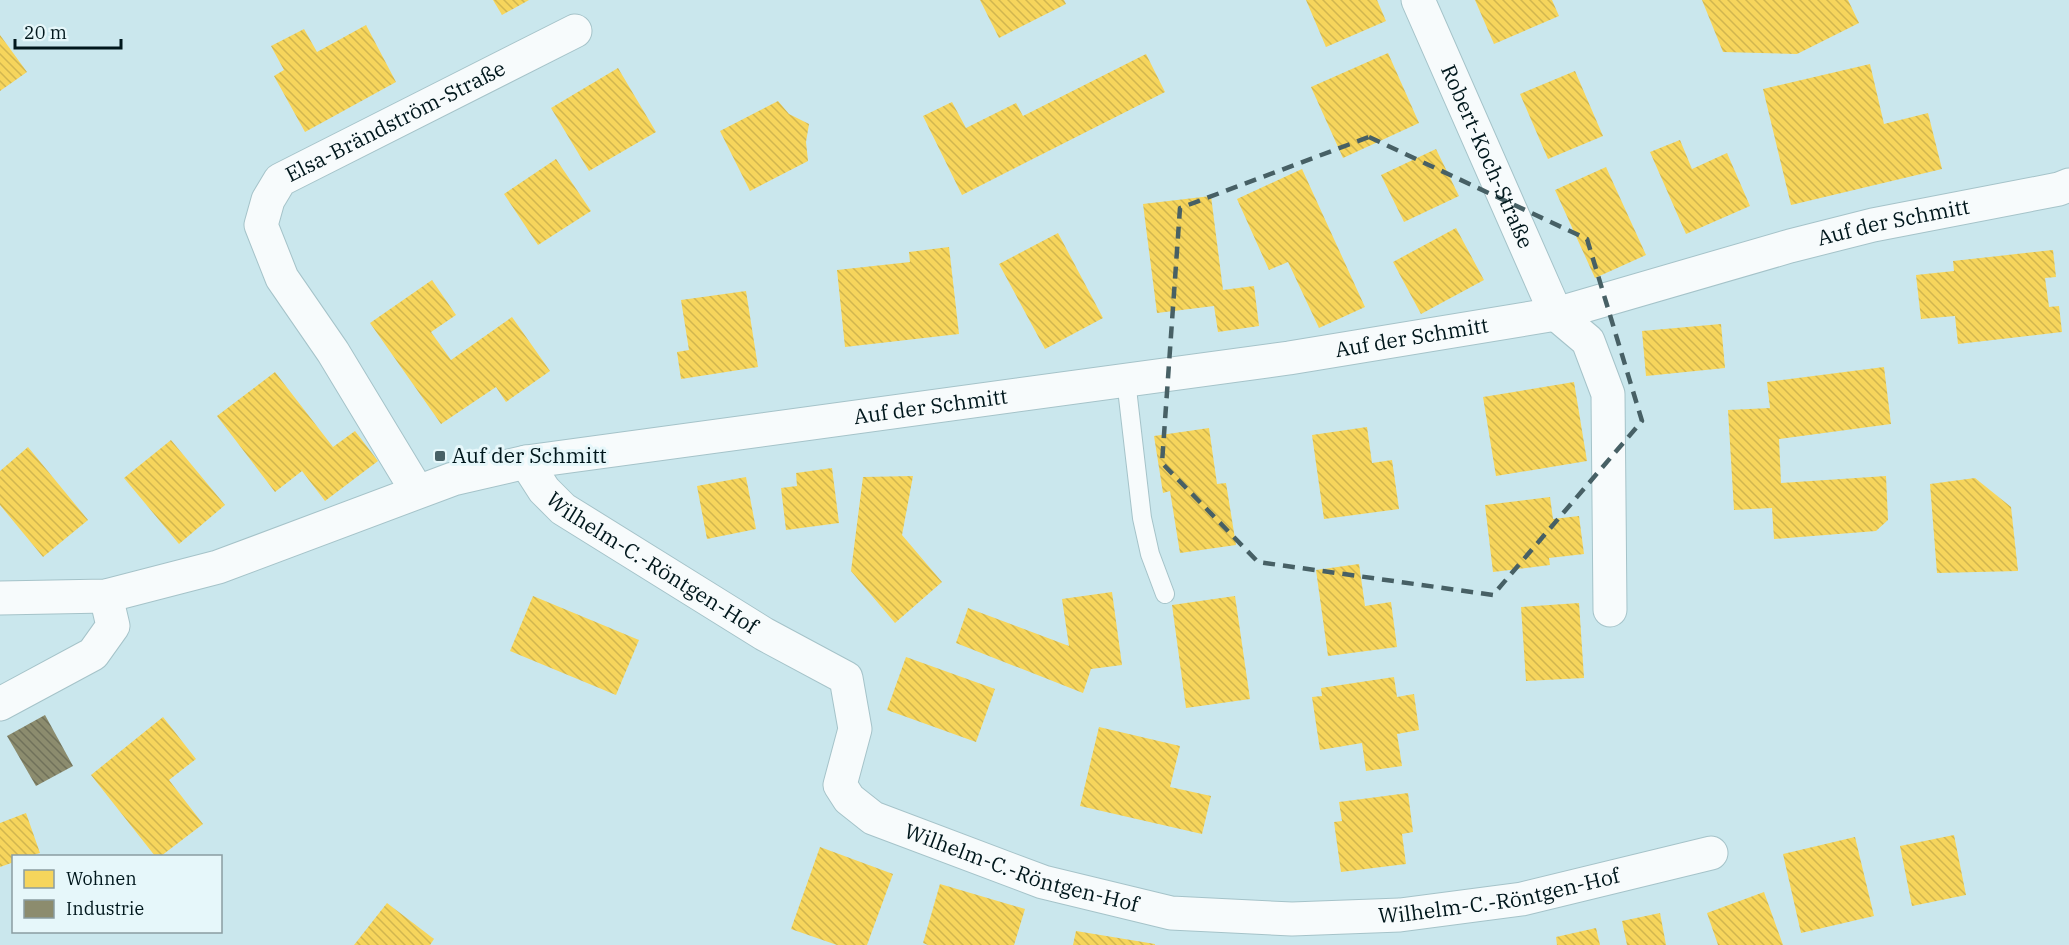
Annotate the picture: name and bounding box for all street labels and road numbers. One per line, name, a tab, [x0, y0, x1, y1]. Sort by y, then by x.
street label: Elsa-Brändström-Straße	[280, 54, 510, 188]
street label: Robert-Koch-Straße	[1435, 60, 1540, 252]
street label: Auf der Schmitt	[1814, 192, 1972, 252]
street label: Auf der Schmitt	[1333, 310, 1490, 363]
street label: Auf der Schmitt	[852, 382, 1009, 430]
street label: Wilhelm-C.-Röntgen-Hof	[541, 485, 765, 641]
street label: Wilhelm-C.-Röntgen-Hof	[901, 816, 1143, 918]
street label: Wilhelm-C.-Röntgen-Hof	[1377, 860, 1624, 929]

